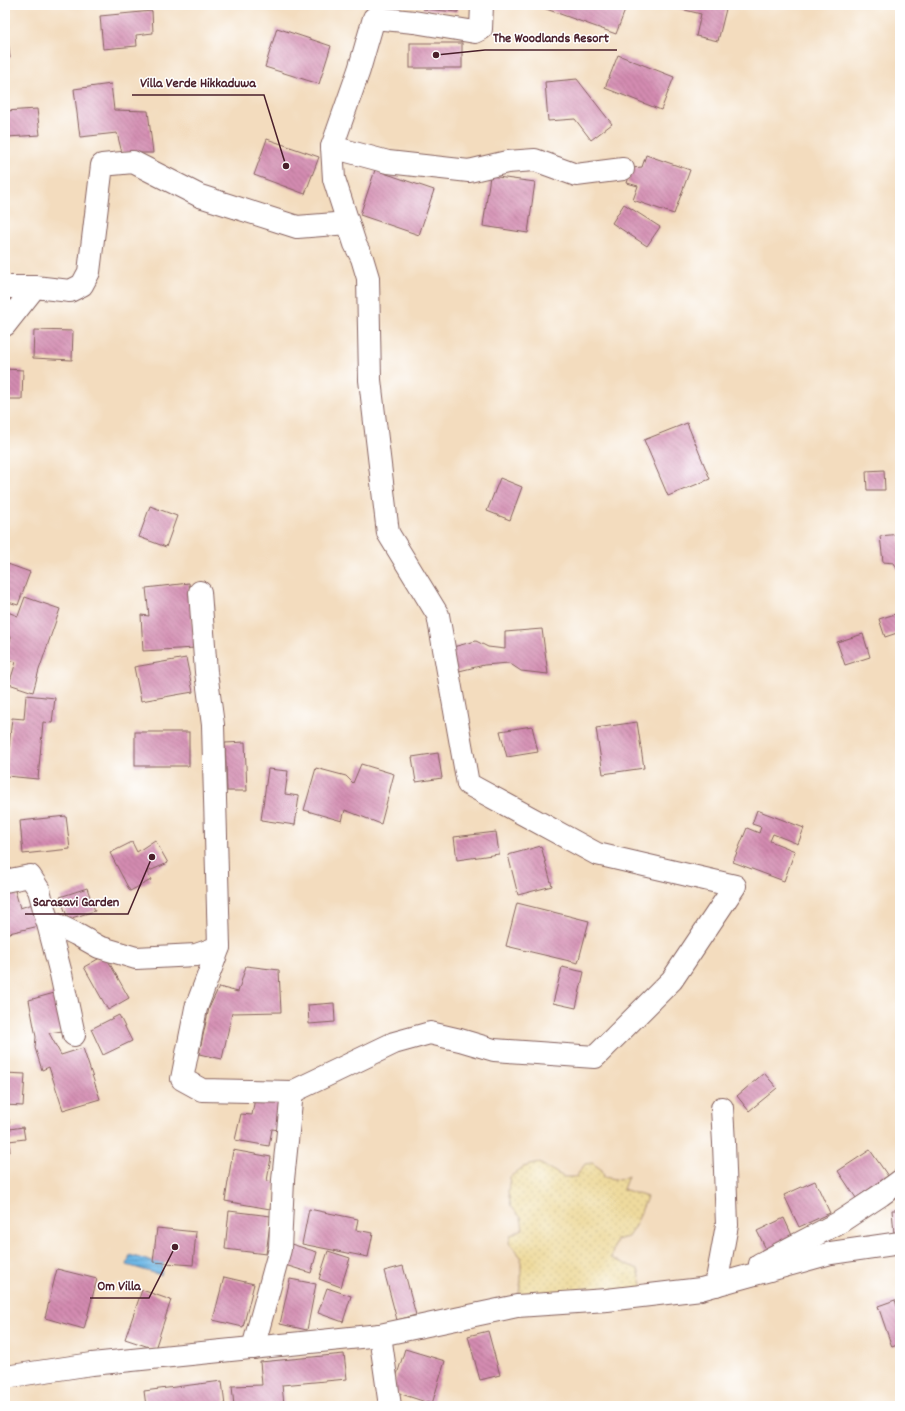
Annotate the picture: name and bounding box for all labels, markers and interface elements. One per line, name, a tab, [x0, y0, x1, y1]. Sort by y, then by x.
callout: The Woodlands Resort	[485, 24, 617, 50]
text: The Woodlands Resort	[493, 29, 610, 49]
callout: Villa Verde Hikkaduwa	[132, 69, 264, 95]
text: Villa Verde Hikkaduwa	[140, 74, 257, 94]
callout: Sarasavi Garden	[25, 888, 128, 914]
text: Sarasavi Garden	[33, 893, 120, 913]
callout: Om Villa	[90, 1272, 149, 1298]
text: Om Villa	[97, 1277, 142, 1297]

